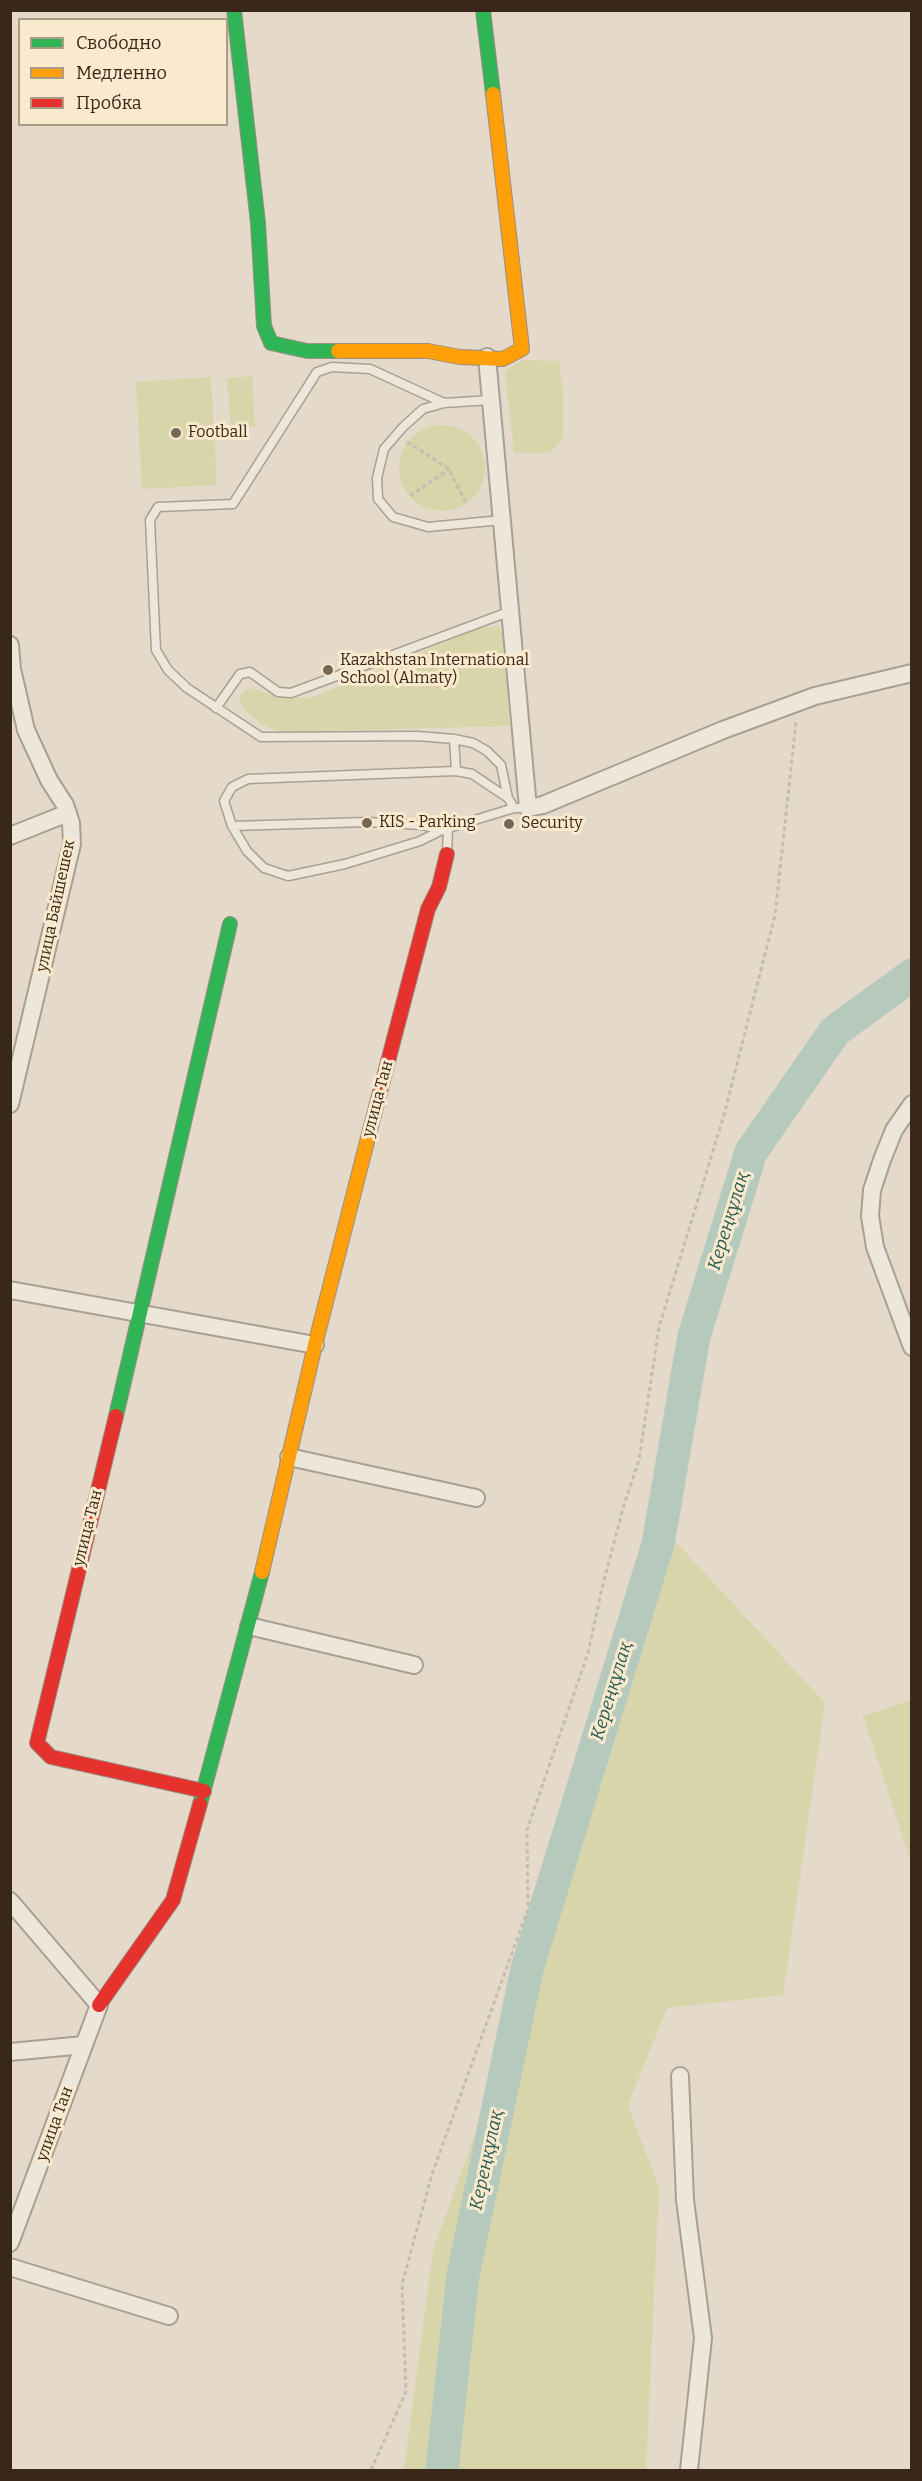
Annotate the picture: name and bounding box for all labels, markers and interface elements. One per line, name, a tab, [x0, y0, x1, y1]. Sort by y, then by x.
legend	[18, 18, 228, 126]
text: Свободно	[76, 32, 161, 54]
text: Медленно	[76, 62, 167, 84]
text: Пробка	[76, 92, 142, 114]
place label: Football	[188, 423, 248, 443]
marker: Football	[169, 426, 183, 440]
place label: Kazakhstan International School (Almaty)	[340, 651, 529, 689]
marker: Kazakhstan International School (Almaty)	[321, 663, 335, 677]
place label: KIS - Parking	[379, 813, 476, 833]
place label: Security	[521, 814, 583, 834]
marker: KIS - Parking	[360, 816, 374, 830]
marker: Security	[502, 817, 516, 831]
street label: улица Байшешек	[33, 838, 79, 974]
street label: улица Тан	[359, 1059, 397, 1139]
water label: Кереңқұлақ	[704, 1169, 754, 1273]
street label: улица Тан	[69, 1488, 107, 1568]
water label: Кереңқұлақ	[587, 1639, 637, 1743]
street label: улица Тан	[33, 2084, 77, 2164]
water label: Кереңқұлақ	[466, 2108, 508, 2212]

